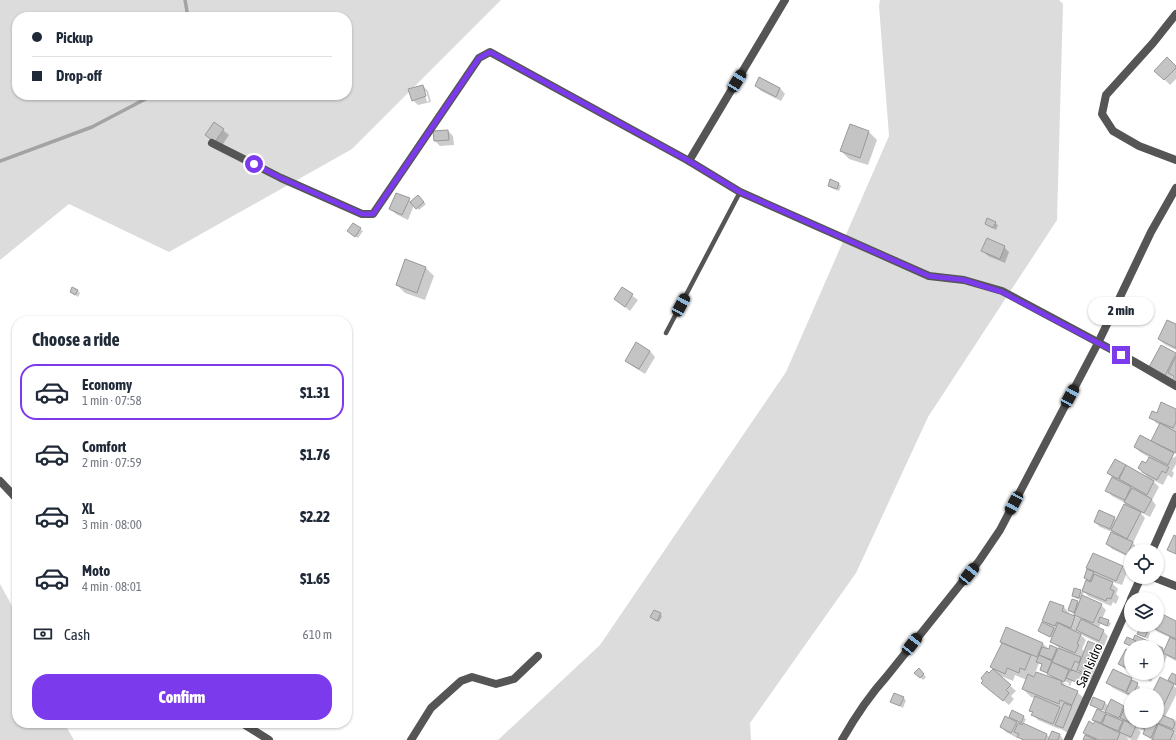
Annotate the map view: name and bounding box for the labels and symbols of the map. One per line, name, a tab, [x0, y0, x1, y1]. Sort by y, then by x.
car	[726, 68, 748, 94]
route start	[245, 155, 263, 173]
car	[670, 292, 692, 318]
callout: 2 min	[1088, 297, 1154, 325]
route end	[1112, 346, 1130, 364]
car	[1059, 383, 1081, 409]
car	[1003, 490, 1025, 516]
car	[957, 561, 981, 587]
car	[900, 631, 924, 657]
street label: San Isidro	[1073, 641, 1106, 690]

